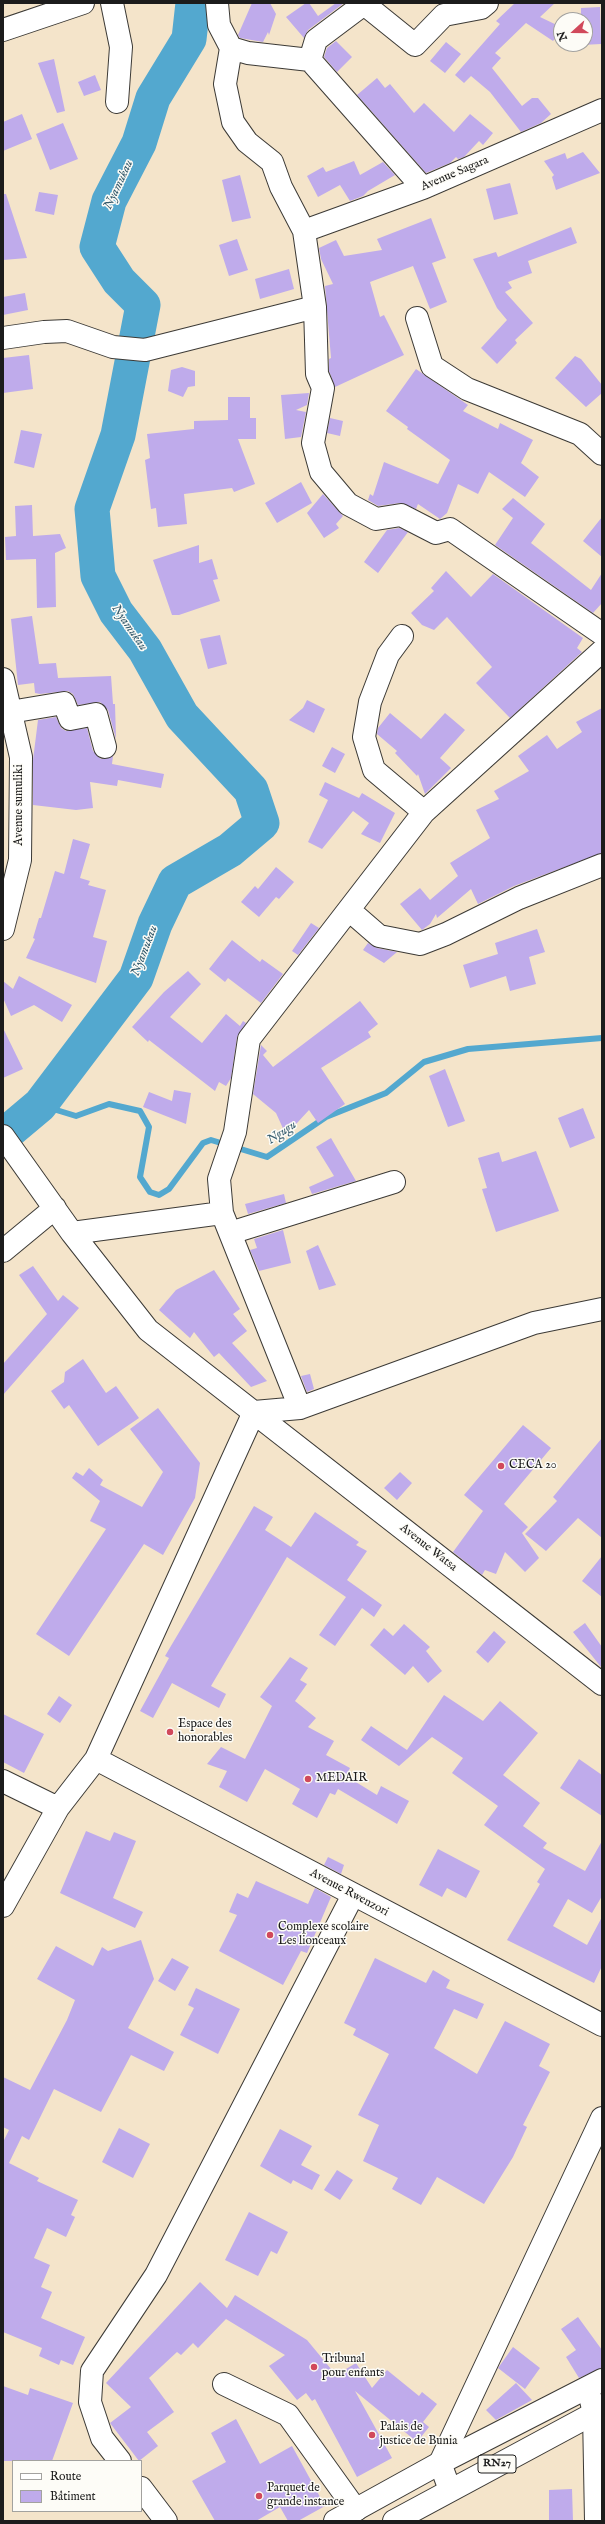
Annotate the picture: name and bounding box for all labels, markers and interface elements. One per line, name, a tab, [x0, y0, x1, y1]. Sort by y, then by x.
north arrow	[553, 12, 593, 52]
text: N	[554, 29, 571, 43]
street label: Avenue Sagara	[419, 153, 491, 195]
water label: Nyamukau	[101, 158, 137, 212]
water label: Nyamukau	[107, 602, 151, 654]
street label: Avenue sumuliki	[13, 764, 27, 846]
water label: Nyamukau	[128, 923, 162, 979]
water label: Ngugu	[264, 1118, 300, 1148]
place label: CECA 20	[509, 1459, 557, 1473]
marker: CECA 20	[496, 1461, 506, 1471]
street label: Avenue Watsa	[397, 1521, 459, 1575]
place label: Espace des honorables	[178, 1718, 232, 1746]
marker: Espace des honorables	[165, 1727, 175, 1737]
place label: MEDAIR	[316, 1772, 367, 1786]
marker: MEDAIR	[303, 1774, 313, 1784]
street label: Avenue Rwenzori	[307, 1866, 391, 1920]
place label: Complexe scolaire Les lionceaux	[278, 1921, 369, 1949]
marker: Complexe scolaire Les lionceaux	[265, 1930, 275, 1940]
place label: Tribunal pour enfants	[322, 2353, 384, 2381]
marker: Tribunal pour enfants	[309, 2362, 319, 2372]
place label: Palais de justice de Bunia	[380, 2421, 457, 2449]
marker: Palais de justice de Bunia	[367, 2430, 377, 2440]
road number: RN27	[478, 2455, 516, 2473]
legend	[12, 2460, 142, 2512]
text: Route	[50, 2469, 81, 2484]
place label: Parquet de grande instance	[267, 2482, 344, 2510]
text: Bâtiment	[50, 2489, 96, 2504]
marker: Parquet de grande instance	[254, 2491, 264, 2501]

